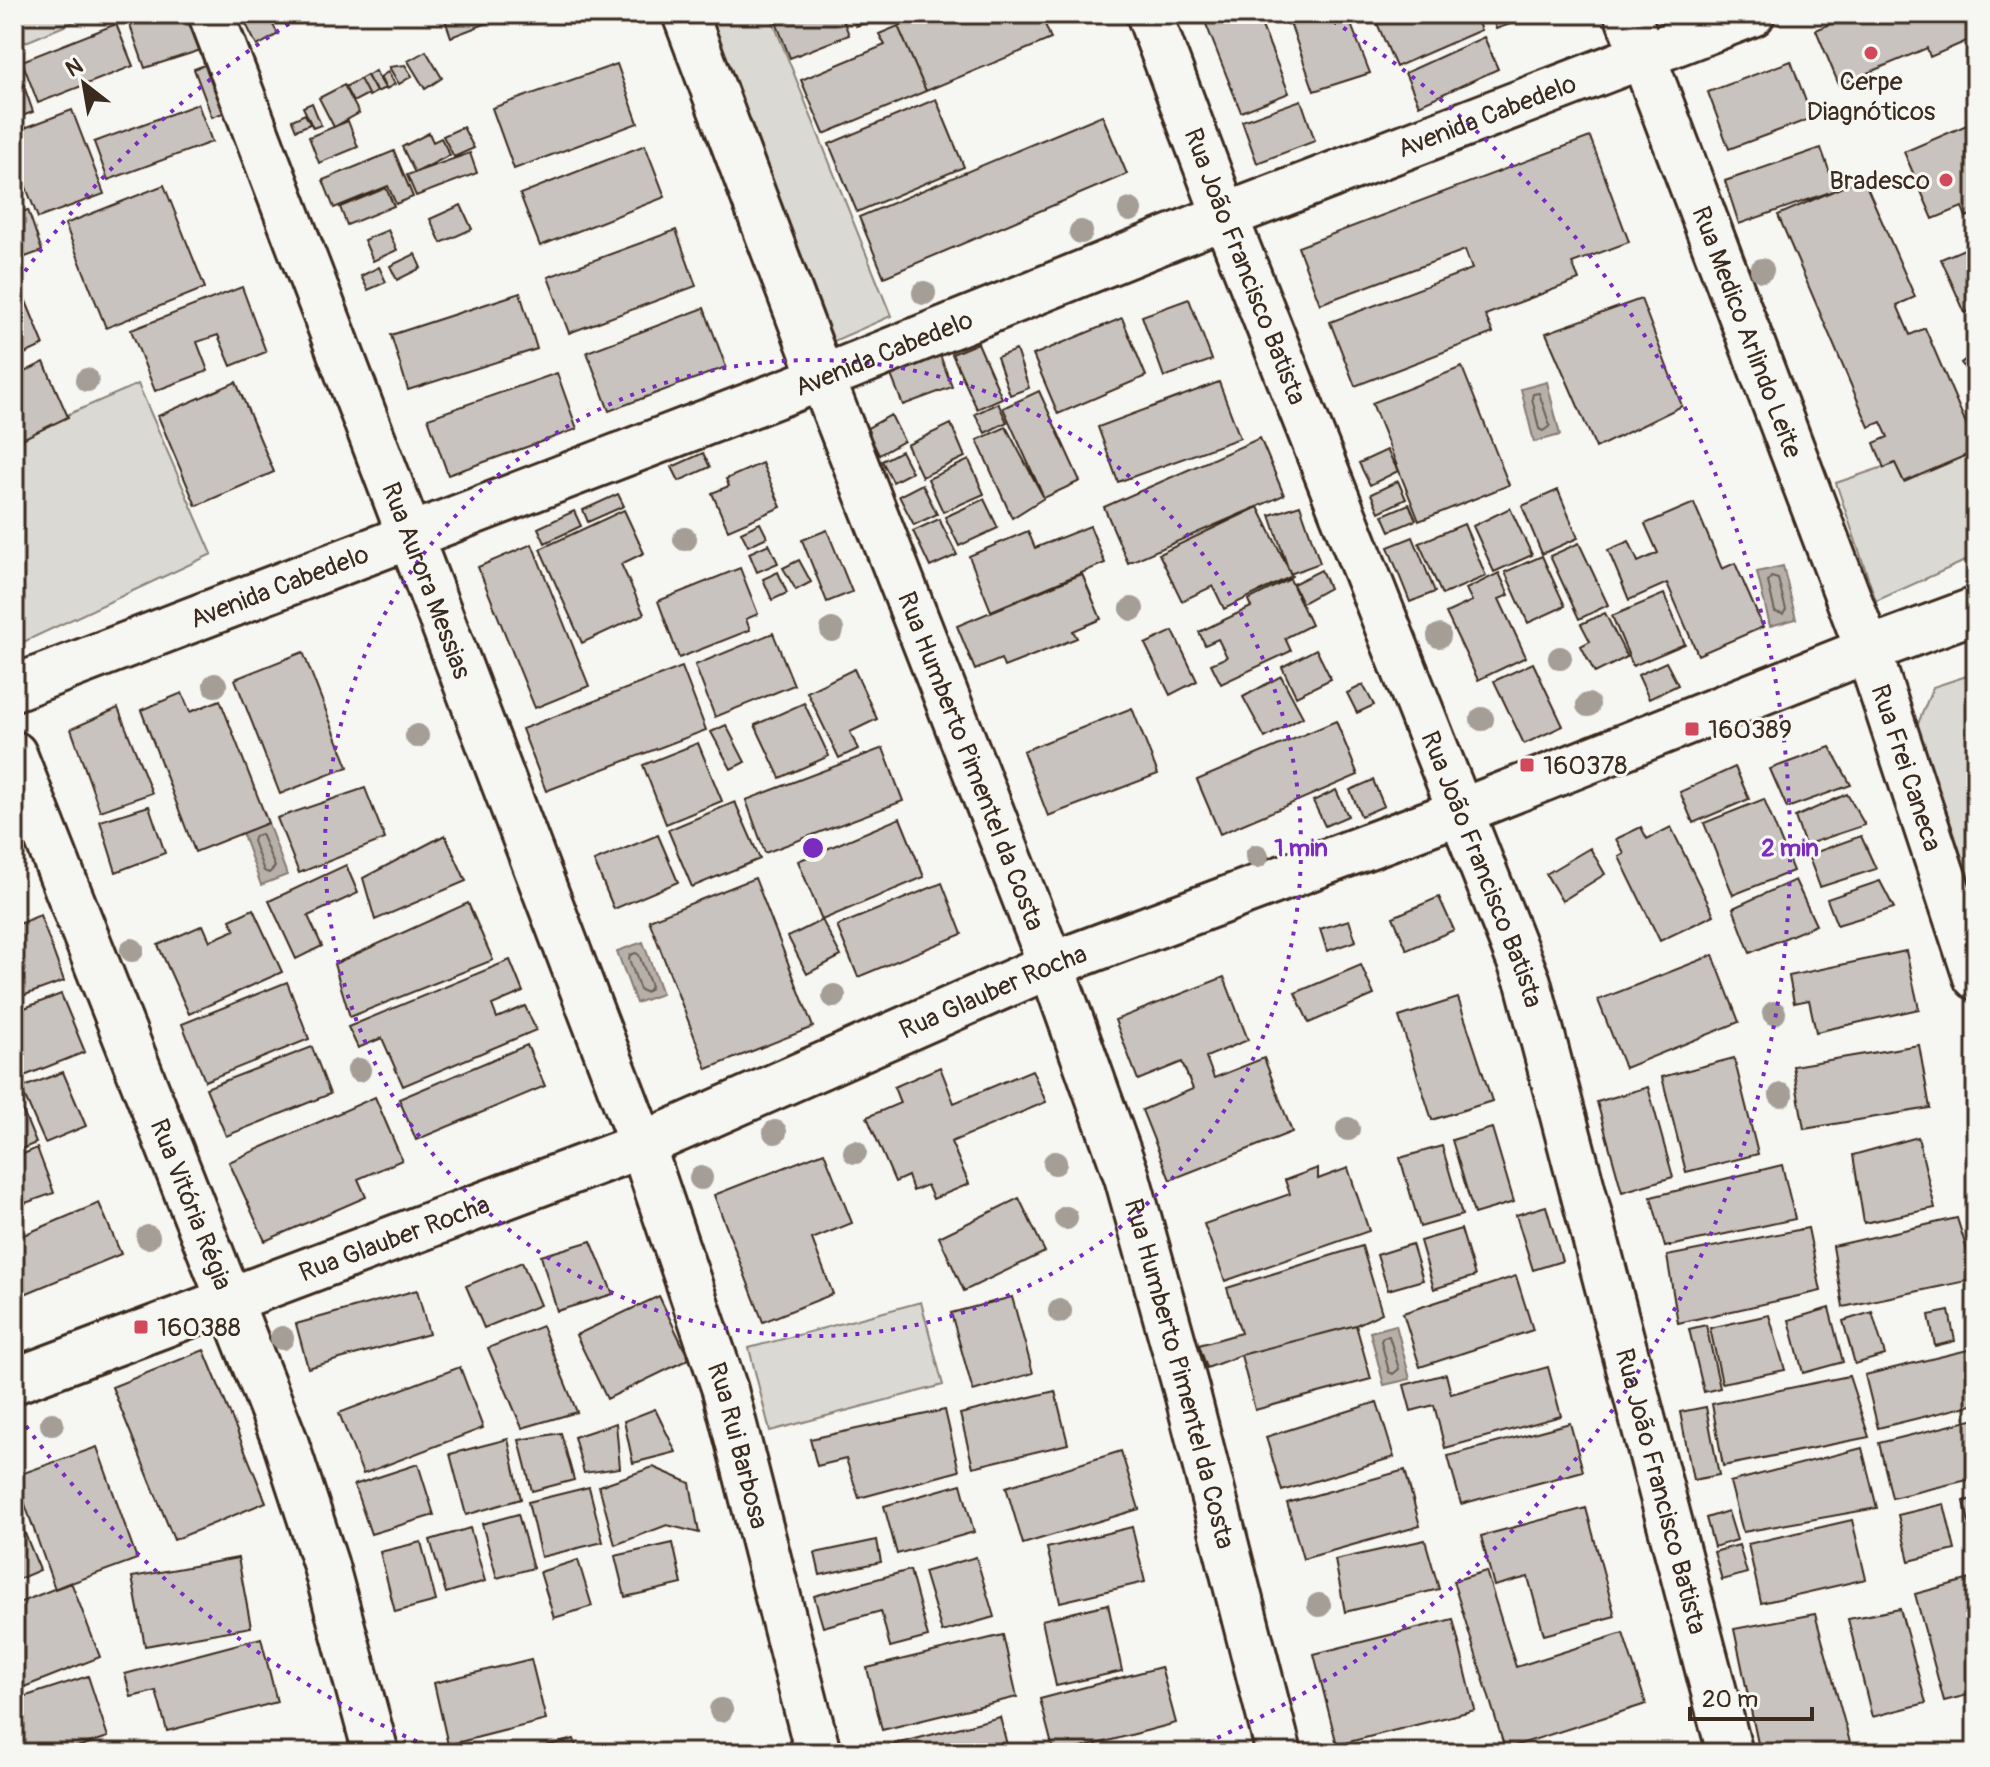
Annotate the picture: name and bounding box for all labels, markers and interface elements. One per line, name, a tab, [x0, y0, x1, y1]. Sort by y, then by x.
north arrow	[44, 44, 124, 124]
marker: Cerpe Diagnóticos	[1862, 44, 1880, 62]
text: N	[61, 52, 88, 84]
place label: Cerpe Diagnóticos	[1807, 66, 1936, 128]
street label: Avenida Cabedelo	[1393, 68, 1581, 165]
street label: Rua João Francisco Batista	[1176, 124, 1313, 409]
place label: Bradesco	[1829, 165, 1930, 197]
marker: Bradesco	[1937, 171, 1955, 189]
street label: Rua Medico Arlindo Leite	[1684, 202, 1809, 463]
street label: Avenida Cabedelo	[791, 304, 978, 404]
street label: Rua Aurora Messias	[374, 478, 478, 684]
street label: Avenida Cabedelo	[186, 538, 373, 636]
street label: Rua Humberto Pimentel da Costa	[890, 587, 1051, 935]
street label: Rua Frei Caneca	[1863, 680, 1948, 855]
place label: 160389	[1708, 714, 1792, 746]
marker: 160389	[1683, 720, 1701, 738]
street label: Rua João Francisco Batista	[1413, 727, 1549, 1011]
place label: 160378	[1543, 750, 1627, 782]
marker: 160378	[1518, 756, 1536, 774]
centre of rings	[799, 834, 827, 862]
text: 1 min	[1274, 834, 1328, 863]
text: 2 min	[1761, 834, 1819, 863]
street label: Rua Glauber Rocha	[895, 938, 1091, 1047]
street label: Rua Vitória Régia	[143, 1114, 239, 1295]
street label: Rua Glauber Rocha	[295, 1189, 494, 1289]
street label: Rua Humberto Pimentel da Costa	[1117, 1195, 1241, 1552]
place label: 160388	[157, 1312, 241, 1344]
marker: 160388	[132, 1318, 150, 1336]
street label: Rua João Francisco Batista	[1608, 1345, 1713, 1638]
street label: Rua Rui Barbosa	[700, 1358, 775, 1532]
scale bar	[1690, 1671, 1812, 1721]
text: 20 m	[1702, 1685, 1758, 1714]

